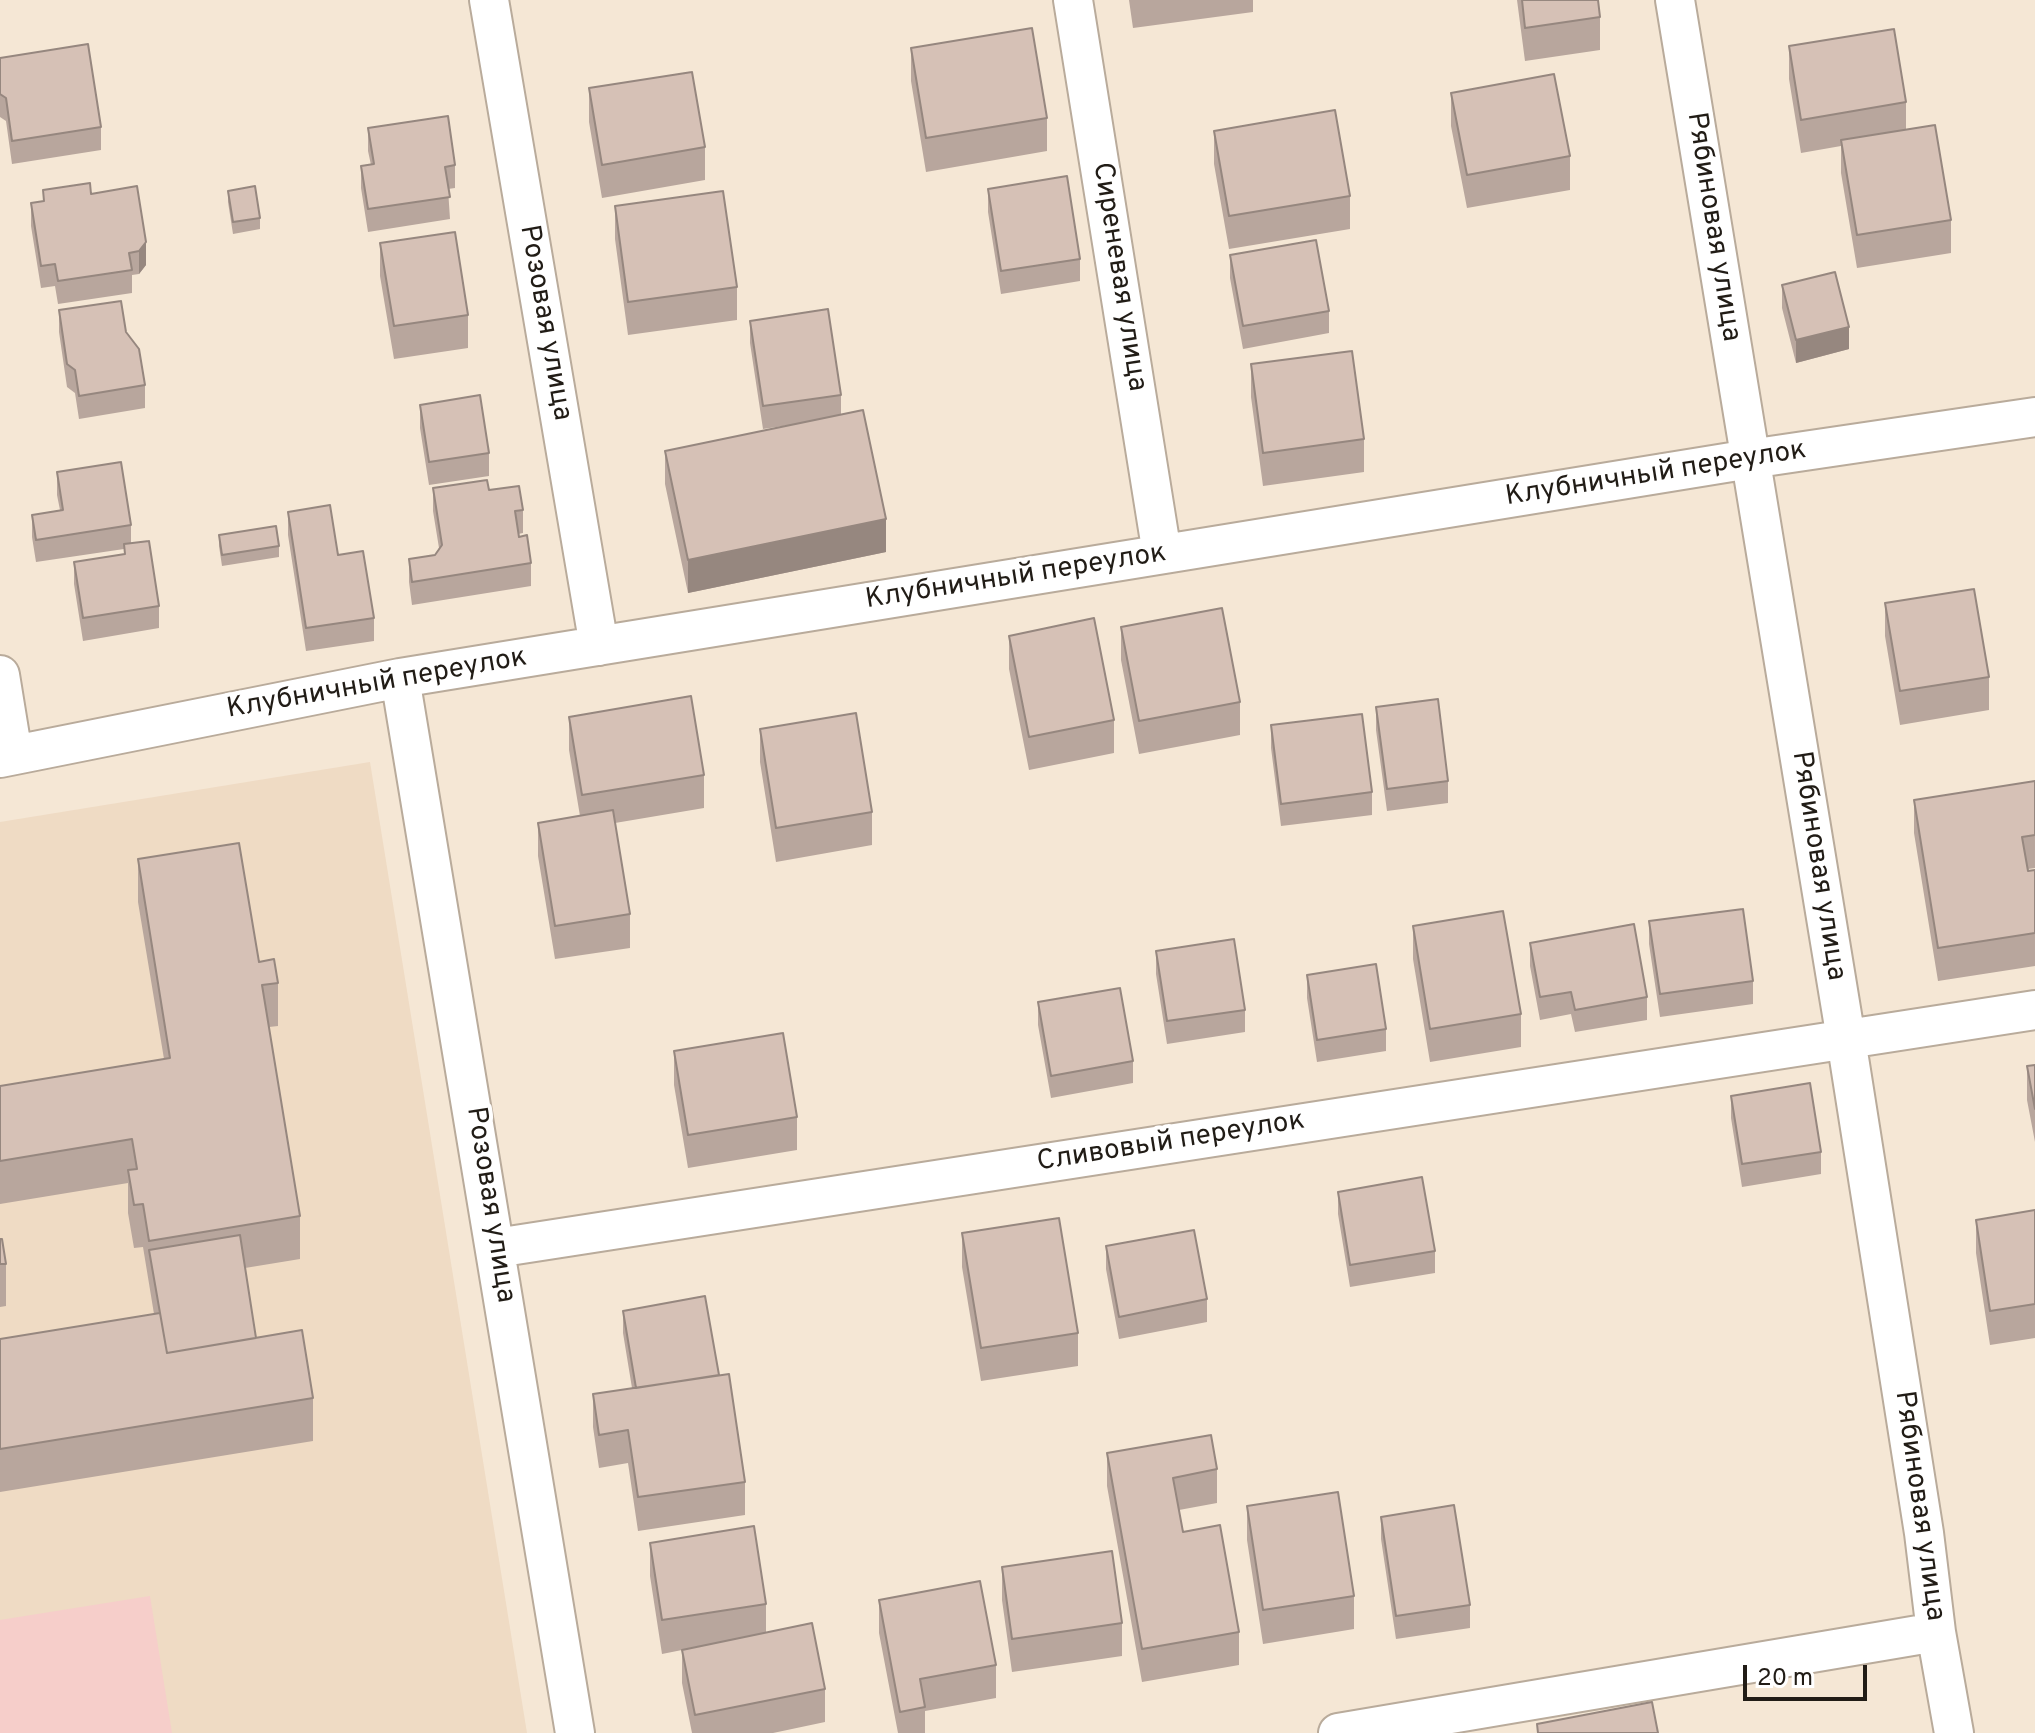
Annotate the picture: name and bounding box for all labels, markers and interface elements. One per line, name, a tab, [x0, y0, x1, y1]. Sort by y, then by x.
street label: Рябиновая улица	[1677, 110, 1747, 344]
street label: Сиреневая улица	[1083, 160, 1153, 394]
street label: Розовая улица	[510, 223, 578, 423]
street label: Клубничный переулок	[1503, 435, 1809, 515]
street label: Клубничный переулок	[863, 538, 1169, 618]
street label: Клубничный переулок	[224, 642, 530, 728]
street label: Рябиновая улица	[1782, 749, 1852, 983]
street label: Розовая улица	[457, 1105, 521, 1305]
street label: Сливовый переулок	[1035, 1105, 1307, 1181]
street label: Рябиновая улица	[1885, 1389, 1951, 1623]
scale bar	[1747, 1649, 1871, 1699]
text: 20 m	[1757, 1664, 1813, 1694]

